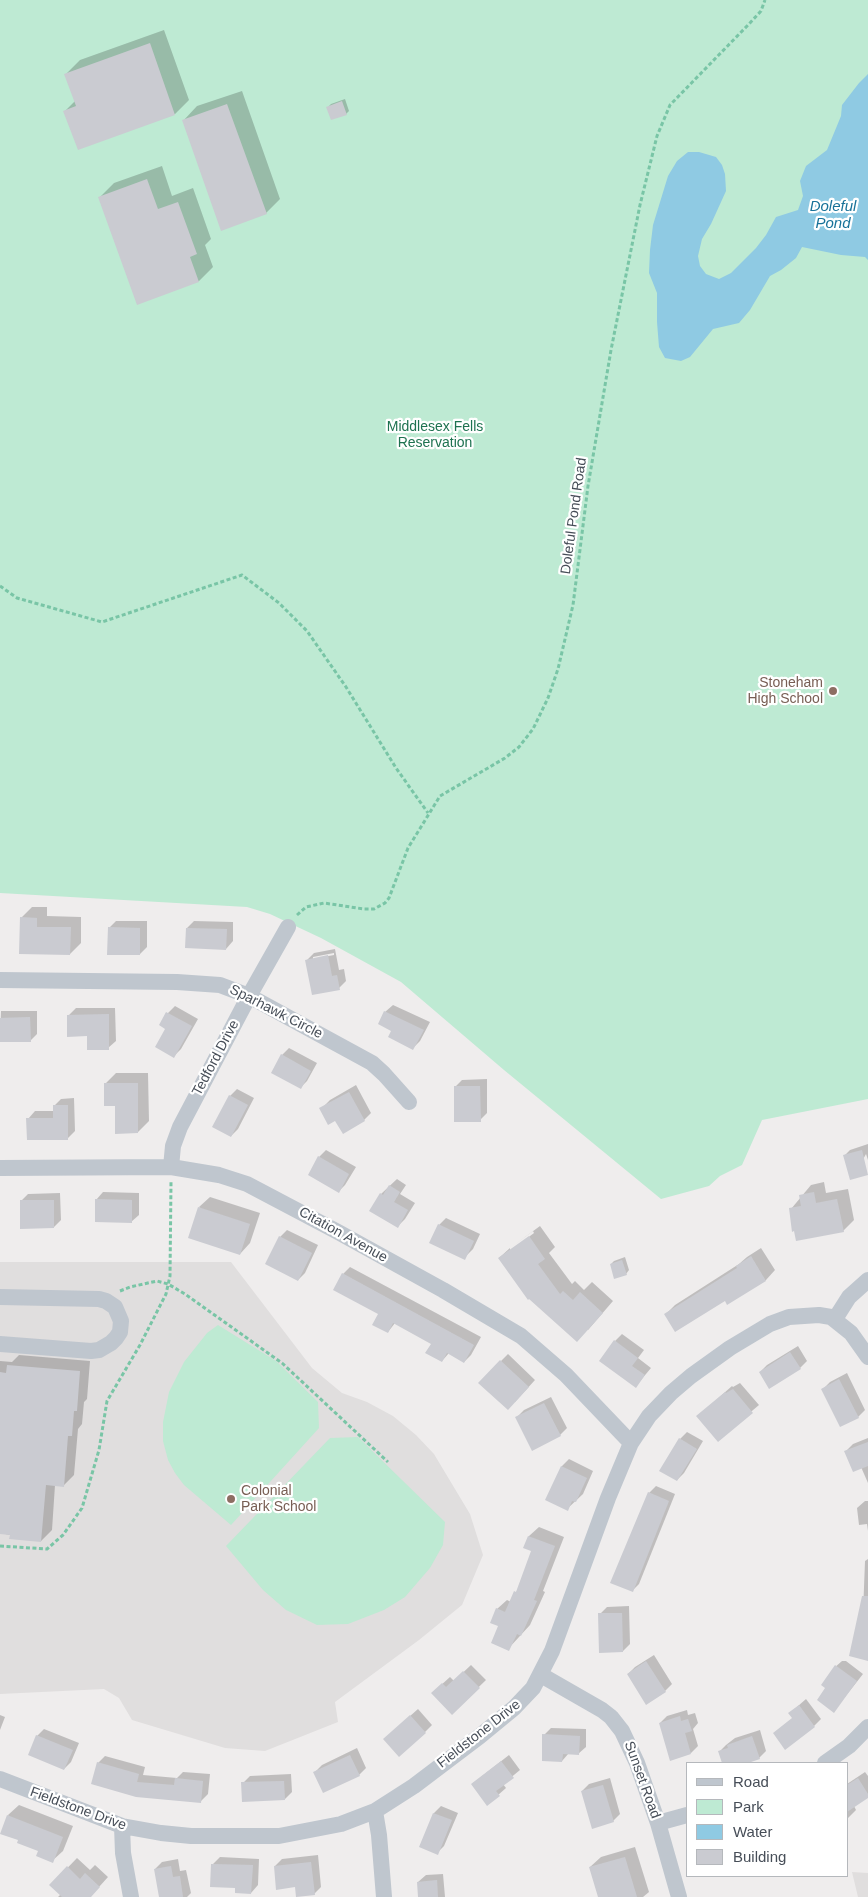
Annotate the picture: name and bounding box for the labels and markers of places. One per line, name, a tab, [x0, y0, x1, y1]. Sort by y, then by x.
place label: Stoneham High School	[748, 675, 823, 708]
marker: Stoneham High School	[827, 685, 839, 697]
place label: Colonial Park School	[241, 1483, 316, 1515]
marker: Colonial Park School	[225, 1493, 237, 1505]

